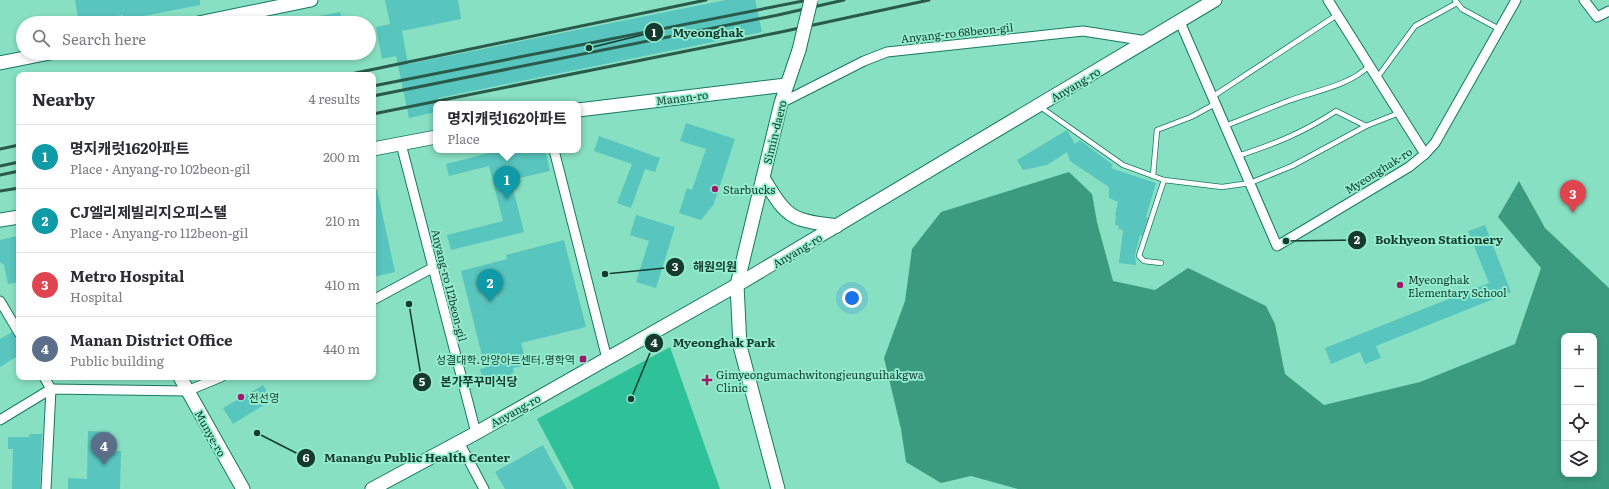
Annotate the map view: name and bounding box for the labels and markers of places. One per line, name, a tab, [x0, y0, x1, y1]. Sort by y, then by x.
callout: Myeonghak	[644, 20, 751, 44]
pin: 1	[494, 166, 520, 199]
pin: 3	[1560, 180, 1586, 213]
place label: Starbucks	[723, 181, 775, 197]
marker: Starbucks	[710, 184, 720, 194]
callout: Bokhyeon Stationery	[1347, 228, 1511, 252]
callout: 해원의원	[665, 255, 745, 279]
pin: 2	[477, 269, 503, 302]
place label: Myeonghak Elementary School	[1408, 271, 1507, 300]
marker: Myeonghak Elementary School	[1395, 280, 1405, 290]
callout: Myeonghak Park	[644, 331, 783, 355]
place label: 성결대학.안양아트센터.명학역	[436, 351, 575, 367]
marker: 성결대학.안양아트센터.명학역	[578, 354, 588, 364]
place label: Gimyeongumachwitongjeunguihakgwa Clinic	[716, 366, 924, 395]
callout: 본가쭈꾸미식당	[412, 370, 525, 394]
marker: Gimyeongumachwitongjeunguihakgwa Clinic	[701, 374, 713, 386]
place label: 전선영	[249, 389, 279, 405]
marker: 전선영	[236, 392, 246, 402]
pin: 4	[91, 432, 117, 465]
callout: Manangu Public Health Center	[296, 446, 518, 470]

